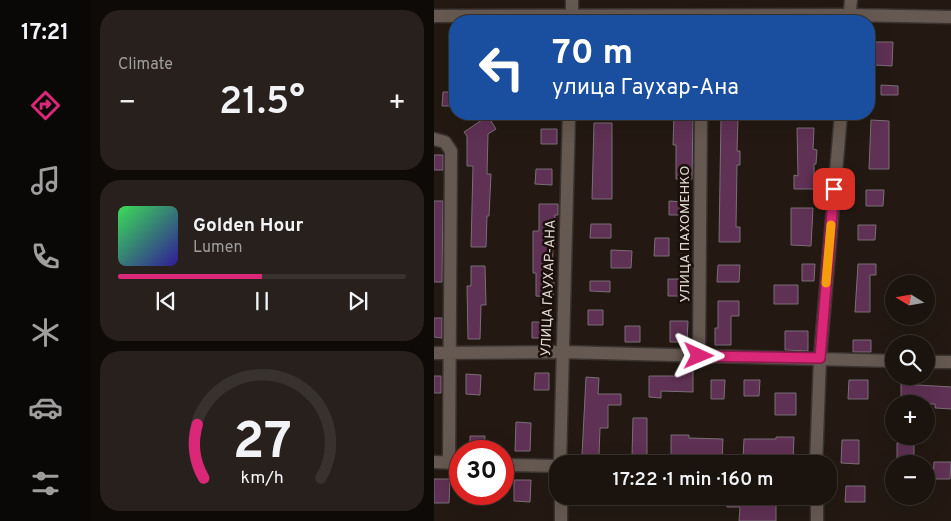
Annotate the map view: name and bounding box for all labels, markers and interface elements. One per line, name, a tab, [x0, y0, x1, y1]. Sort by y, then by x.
text: 17:21	[21, 20, 69, 47]
text: 70 m	[552, 32, 633, 76]
icon: left	[469, 35, 534, 100]
text: Climate	[118, 55, 173, 75]
text: улица Гаухар-Ана	[552, 75, 739, 102]
text: 21.5°	[219, 79, 305, 128]
text: −	[118, 86, 136, 122]
text: +	[388, 86, 406, 122]
icon: directions	[28, 88, 63, 123]
icon: music	[28, 163, 63, 198]
street label: УЛИЦА ПАХОМЕНКО	[677, 166, 694, 302]
pin	[813, 168, 855, 210]
icon: arrive	[820, 175, 848, 203]
text: Golden Hour	[193, 214, 304, 238]
street label: УЛИЦА ГАУХАР-АНА	[538, 219, 560, 357]
text: Lumen	[193, 238, 243, 258]
icon: phone	[28, 239, 63, 274]
north arrow	[885, 275, 935, 325]
map controls	[885, 275, 935, 505]
icon: previous	[152, 287, 180, 315]
icon: pause	[248, 287, 276, 315]
icon: next	[344, 287, 372, 315]
icon: climate	[28, 315, 63, 350]
position arrow	[672, 329, 724, 381]
button: search	[885, 335, 935, 385]
icon: car	[28, 390, 63, 425]
button: +	[885, 395, 935, 445]
text: 27	[232, 411, 292, 477]
speed limit sign: 30	[449, 440, 514, 505]
button: −	[885, 455, 935, 505]
icon: filters	[28, 466, 63, 501]
text: km/h	[240, 467, 284, 490]
text: 17:22 · 1 min · 160 m	[613, 468, 773, 492]

